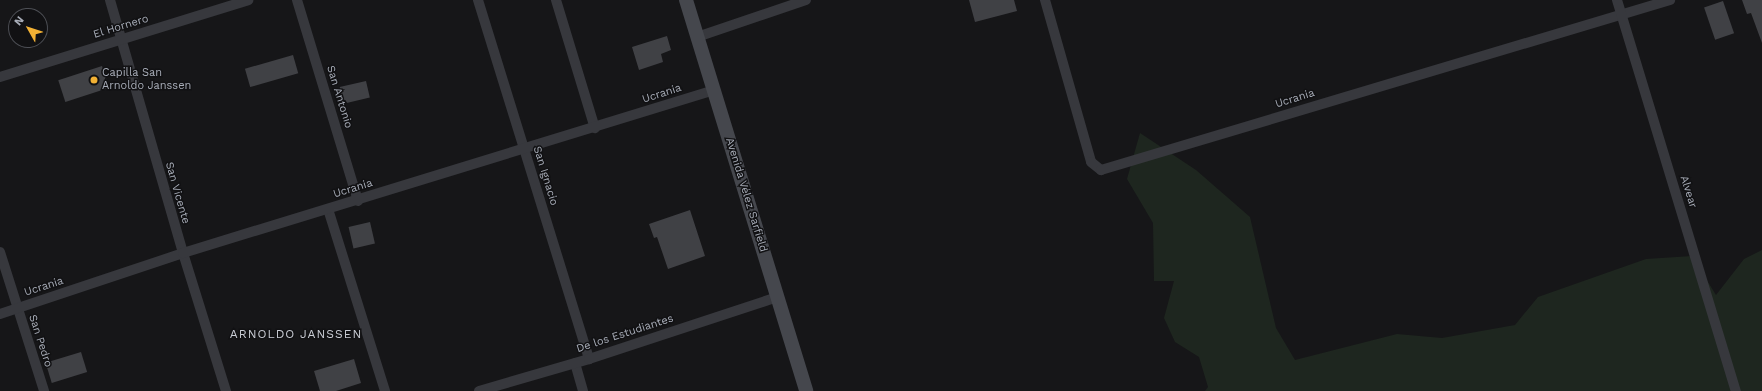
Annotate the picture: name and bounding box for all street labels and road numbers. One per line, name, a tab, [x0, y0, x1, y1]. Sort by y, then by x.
street label: El Hornero	[92, 12, 150, 42]
street label: San Antonio	[323, 64, 355, 130]
street label: Ucrania	[641, 81, 683, 107]
street label: Ucrania	[1274, 87, 1316, 111]
street label: Avenida Vélez Sarfield	[722, 136, 770, 254]
street label: San Ignacio	[530, 145, 560, 207]
street label: San Vicente	[162, 160, 192, 226]
street label: Alvear	[1677, 174, 1699, 210]
street label: Ucrania	[332, 177, 374, 201]
street label: Ucrania	[23, 274, 65, 300]
street label: De los Estudiantes	[575, 312, 675, 356]
street label: San Pedro	[25, 313, 55, 369]

